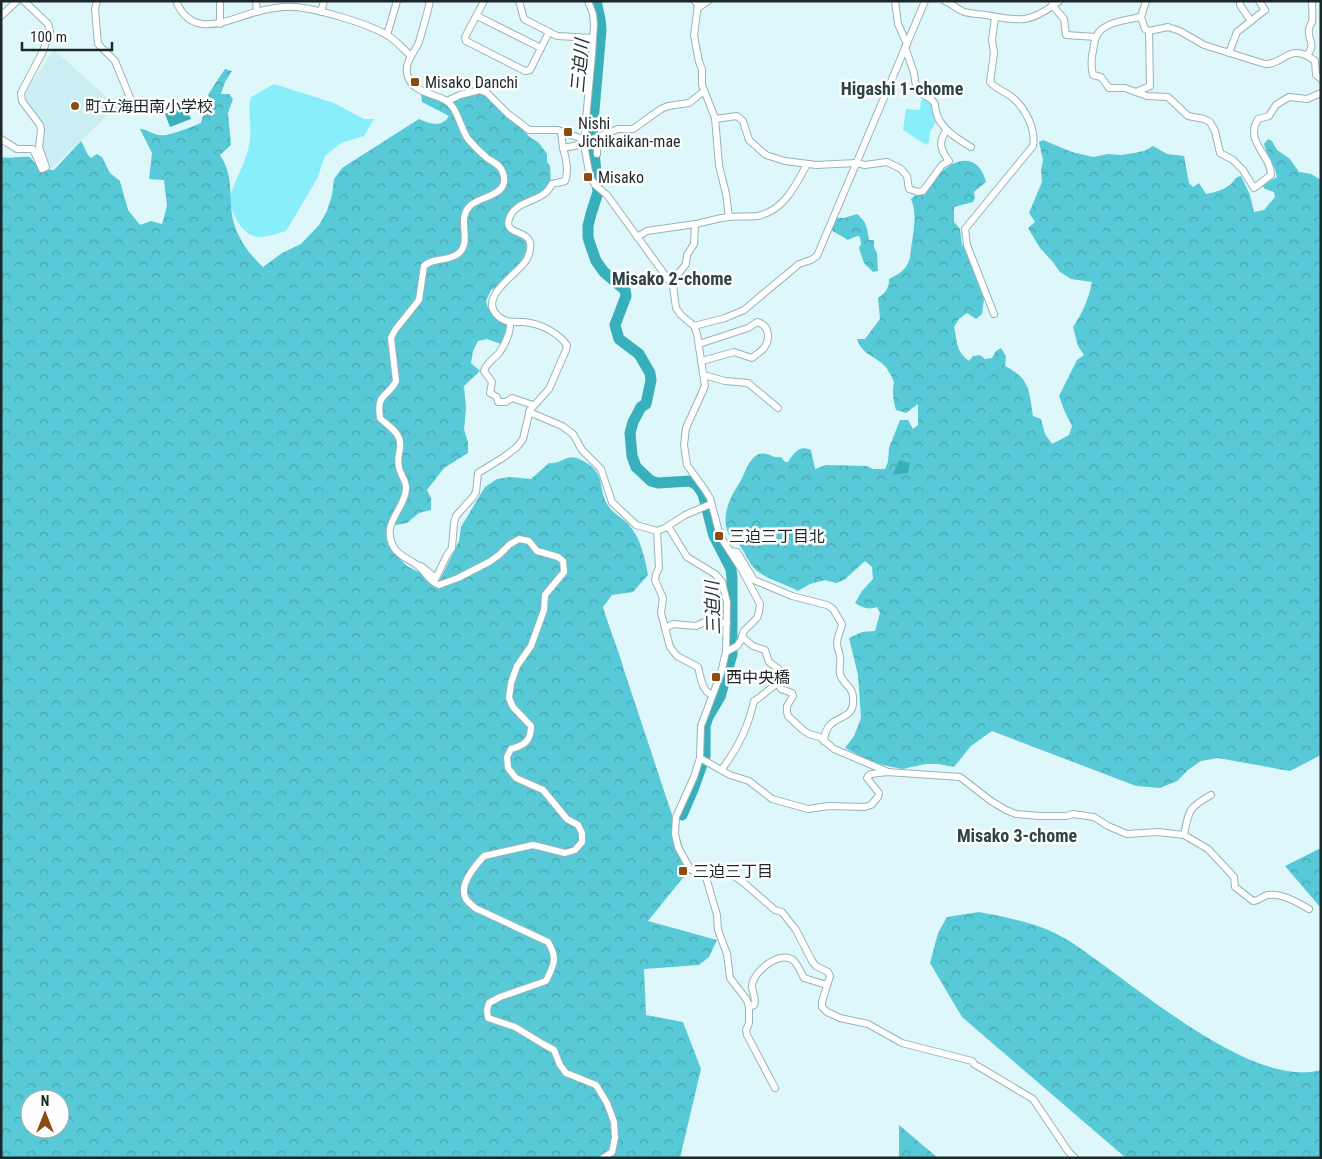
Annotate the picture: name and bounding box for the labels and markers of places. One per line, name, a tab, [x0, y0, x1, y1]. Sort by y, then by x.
place label: Misako Danchi	[425, 73, 518, 92]
marker: Misako Danchi	[409, 76, 421, 88]
place label: 町立海田南小学校	[85, 97, 213, 116]
marker: 町立海田南小学校	[69, 100, 81, 112]
place label: Nishi Jichikaikan-mae	[578, 114, 681, 151]
marker: Nishi Jichikaikan-mae	[562, 126, 574, 138]
place label: Misako	[598, 168, 644, 187]
marker: Misako	[582, 171, 594, 183]
place label: 三迫三丁目北	[729, 527, 825, 546]
marker: 三迫三丁目北	[713, 530, 725, 542]
place label: 西中央橋	[726, 668, 790, 687]
marker: 西中央橋	[710, 671, 722, 683]
place label: 三迫三丁目	[693, 862, 773, 881]
marker: 三迫三丁目	[677, 865, 689, 877]

